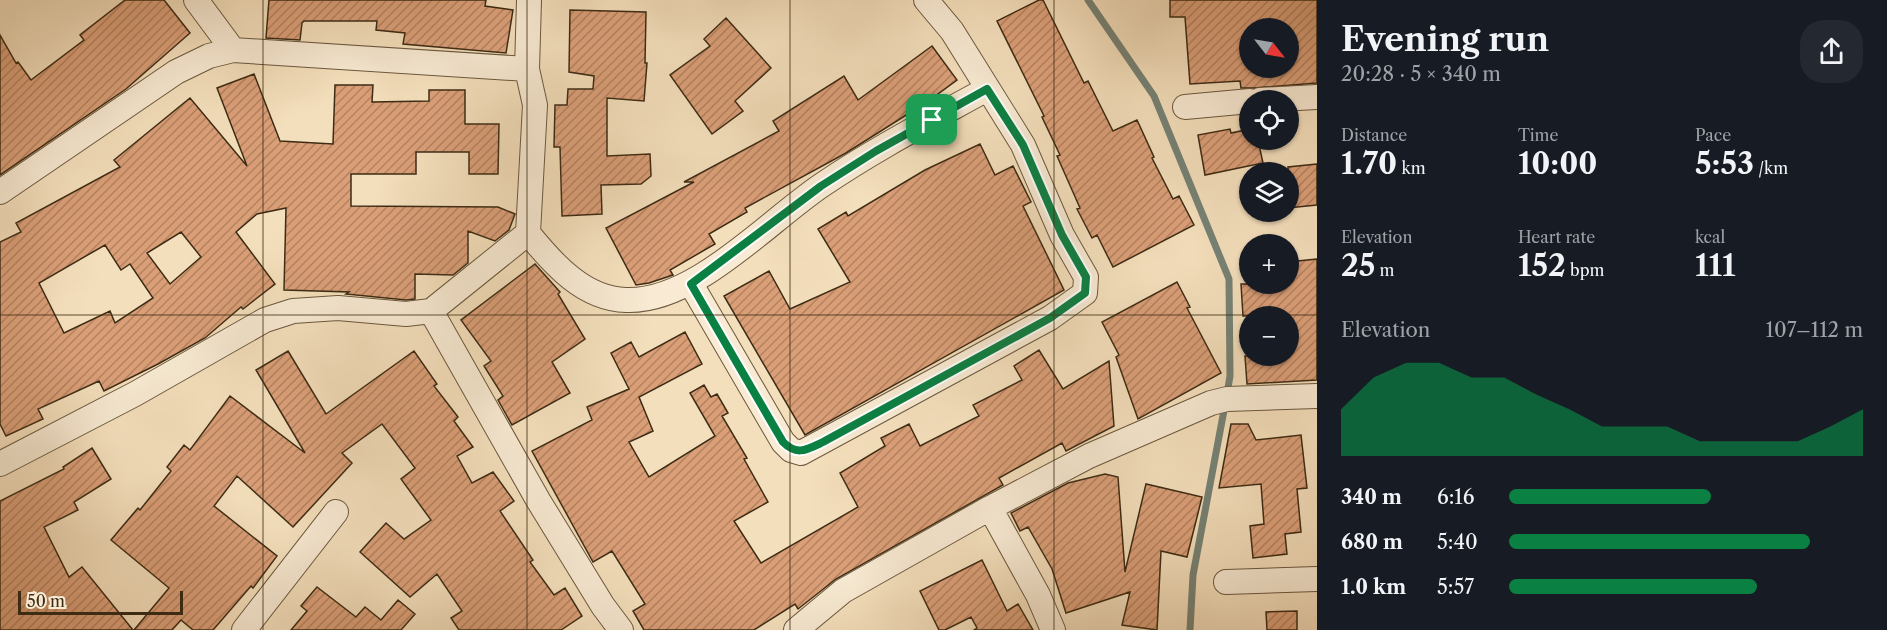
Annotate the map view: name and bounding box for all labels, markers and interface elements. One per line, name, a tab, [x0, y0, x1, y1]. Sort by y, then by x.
north arrow	[1239, 18, 1299, 78]
map controls	[1239, 18, 1299, 366]
text: Evening run	[1341, 19, 1549, 60]
button: share	[1800, 20, 1863, 83]
text: 20:28 · 5 × 340 m	[1341, 62, 1501, 86]
button: locate	[1239, 90, 1299, 150]
pin	[906, 94, 957, 145]
icon: arrive	[915, 103, 948, 136]
text: Distance	[1341, 125, 1407, 145]
text: Time	[1518, 125, 1558, 145]
text: Pace	[1695, 125, 1731, 145]
text: 1.70	[1341, 145, 1397, 182]
text: 10:00	[1518, 145, 1597, 182]
text: 5:53	[1695, 145, 1754, 182]
text: km	[1397, 158, 1426, 178]
text: /km	[1754, 158, 1788, 178]
button: layers	[1239, 162, 1299, 222]
text: Elevation	[1341, 227, 1412, 247]
text: Heart rate	[1518, 227, 1595, 247]
text: kcal	[1695, 227, 1725, 247]
button: +	[1239, 234, 1299, 294]
text: 25	[1341, 247, 1375, 284]
text: 152	[1518, 247, 1566, 284]
text: 111	[1695, 247, 1736, 284]
text: m	[1375, 260, 1394, 280]
text: bpm	[1566, 260, 1604, 280]
button: −	[1239, 306, 1299, 366]
text: Elevation	[1341, 318, 1430, 342]
text: 107–112 m	[1766, 318, 1863, 342]
text: 340 m	[1341, 485, 1402, 509]
text: 6:16	[1437, 485, 1474, 509]
text: 680 m	[1341, 530, 1403, 554]
text: 5:40	[1437, 530, 1478, 554]
text: 1.0 km	[1341, 575, 1406, 599]
text: 5:57	[1437, 575, 1474, 599]
scale bar	[18, 588, 183, 616]
text: 50 m	[27, 591, 65, 611]

